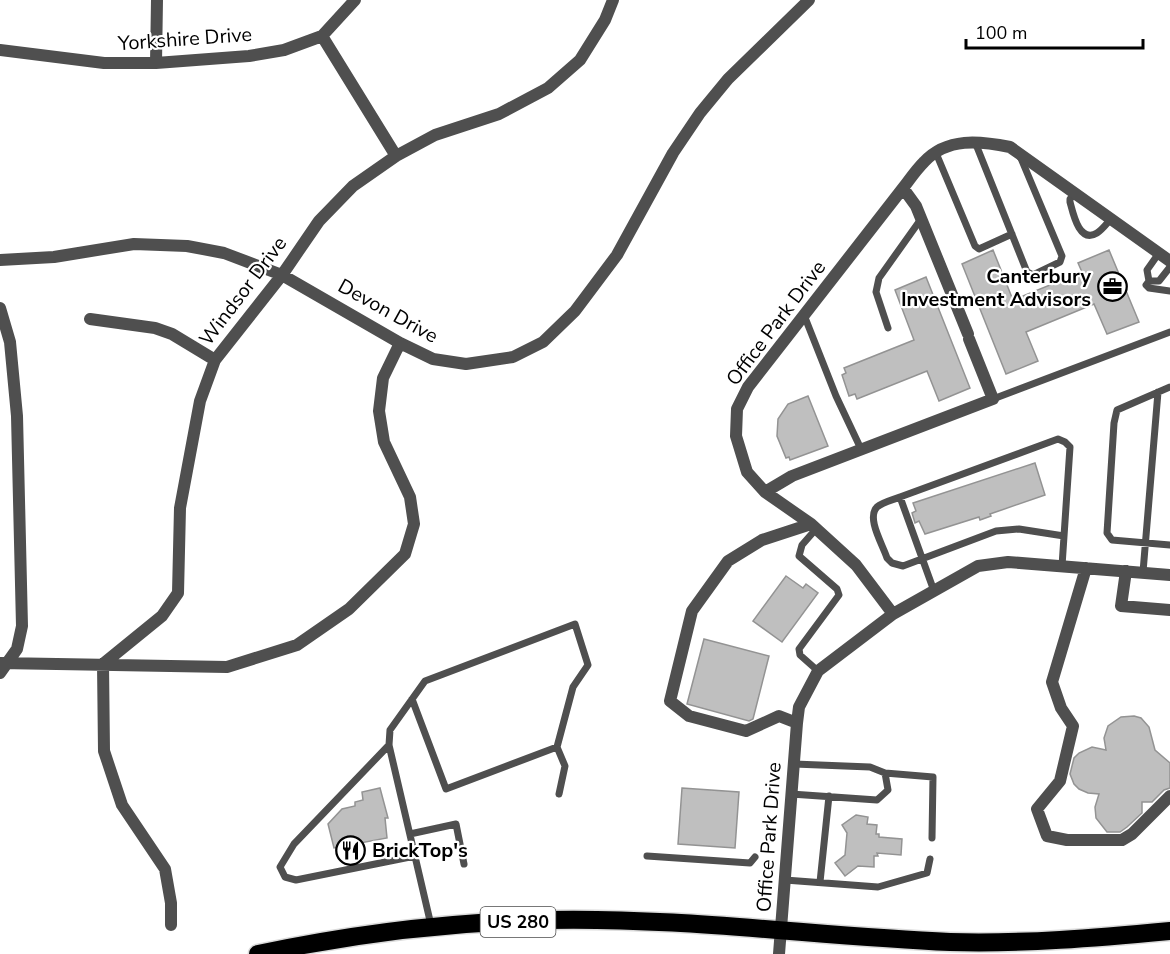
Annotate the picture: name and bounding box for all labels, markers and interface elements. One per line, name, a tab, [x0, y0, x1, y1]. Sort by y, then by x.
scale bar	[966, 12, 1143, 50]
street label: Yorkshire Drive	[116, 21, 253, 57]
text: 100 m	[975, 21, 1027, 45]
street label: Windsor Drive	[193, 231, 293, 351]
street label: Office Park Drive	[720, 255, 832, 391]
place label: Canterbury Investment Advisors	[901, 263, 1091, 313]
office icon: Canterbury Investment Advisors	[1096, 271, 1128, 303]
street label: Devon Drive	[333, 272, 443, 350]
street label: Office Park Drive	[750, 761, 788, 913]
restaurant icon: BrickTop's	[335, 834, 367, 866]
place label: BrickTop's	[372, 837, 468, 864]
road number: US 280	[480, 907, 556, 937]

